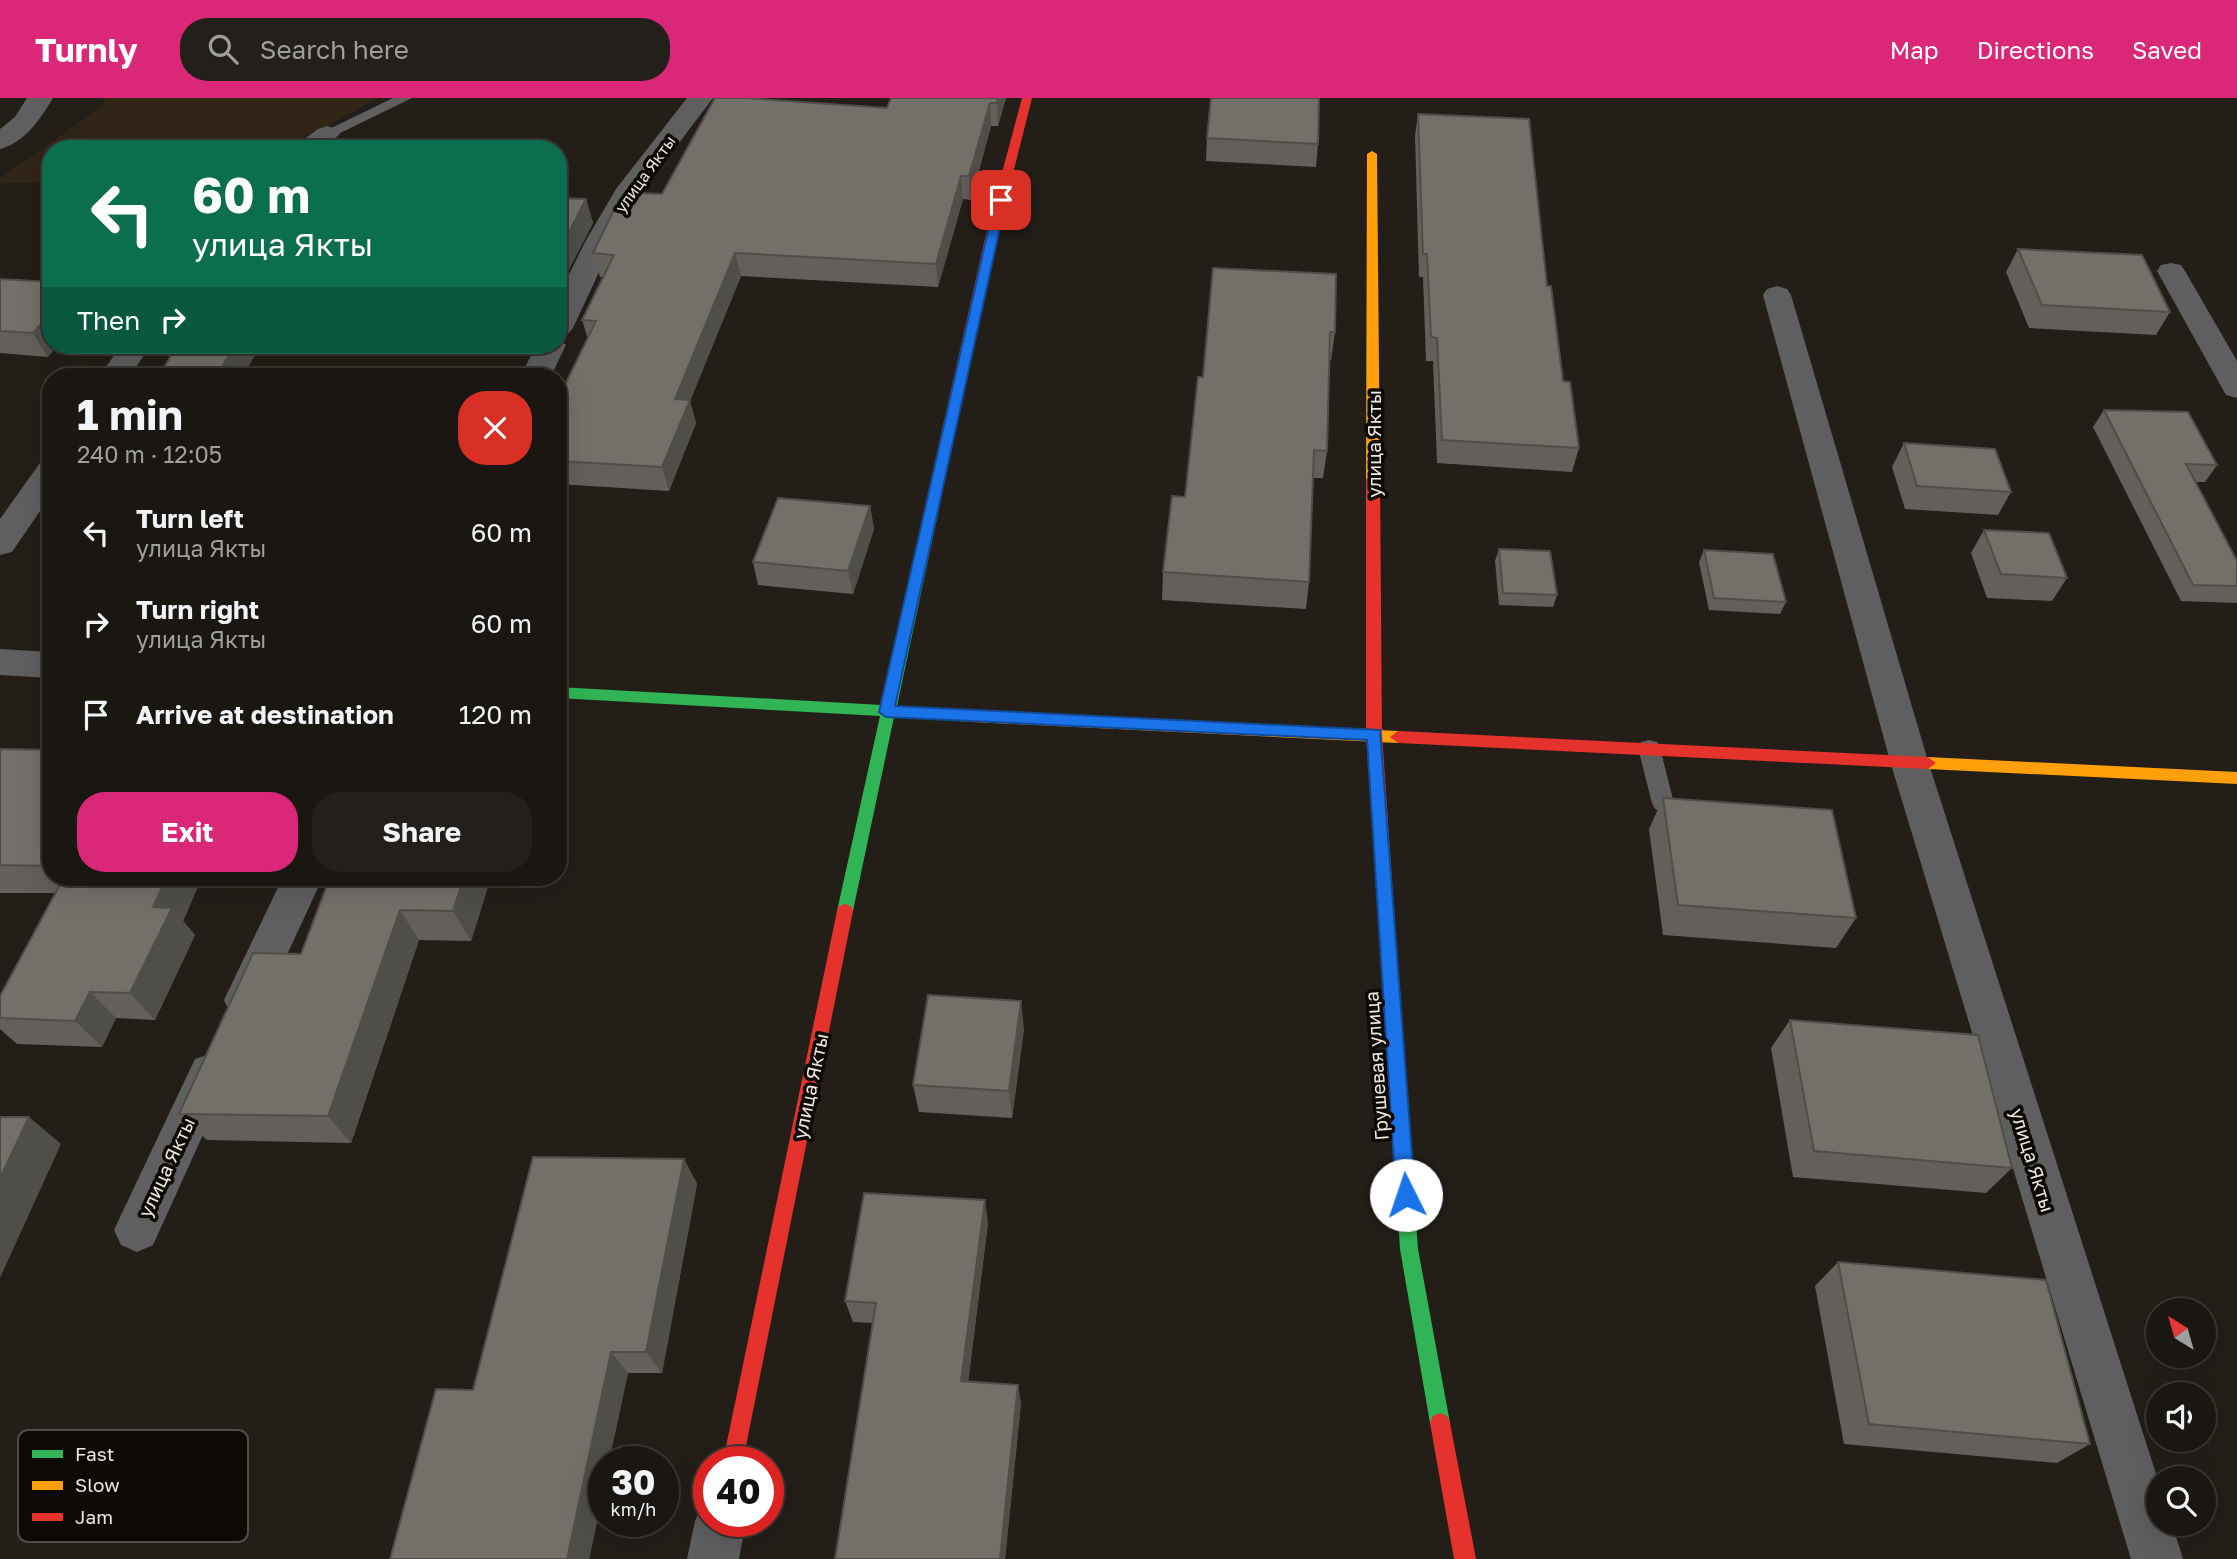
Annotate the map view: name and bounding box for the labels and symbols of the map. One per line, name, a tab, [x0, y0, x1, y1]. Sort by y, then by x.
street label: улица Якты	[610, 131, 680, 217]
pin	[971, 170, 1031, 230]
street label: улица Якты	[1362, 390, 1385, 498]
street label: Грушевая улица	[1359, 991, 1393, 1141]
street label: улица Якты	[788, 1031, 832, 1141]
street label: улица Якты	[2006, 1105, 2060, 1215]
street label: улица Якты	[133, 1113, 199, 1221]
position arrow	[1369, 1158, 1443, 1232]
north arrow	[2146, 1298, 2216, 1368]
legend	[18, 1430, 248, 1542]
text: Fast	[75, 1442, 114, 1465]
speed limit sign: 40	[693, 1446, 784, 1537]
text: Slow	[75, 1473, 120, 1496]
text: Jam	[75, 1505, 113, 1528]

